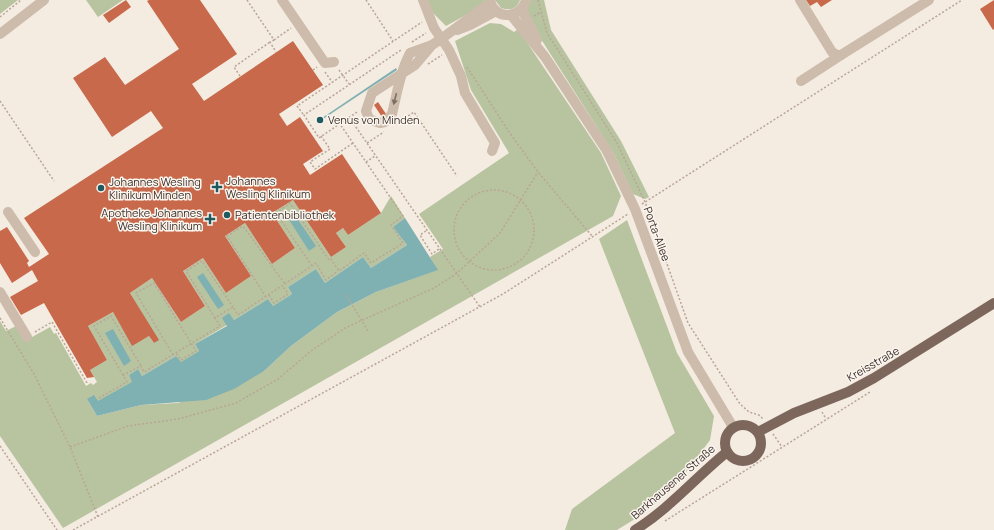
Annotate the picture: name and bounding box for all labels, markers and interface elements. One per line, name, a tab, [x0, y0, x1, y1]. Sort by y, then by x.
one-way arrow	[392, 92, 398, 105]
place label: Venus von Minden	[328, 112, 420, 127]
marker: Venus von Minden	[315, 115, 325, 125]
place label: Johannes Wesling Klinikum	[226, 173, 310, 201]
place label: Johannes Wesling Klinikum Minden	[109, 174, 201, 202]
marker: Johannes Wesling Klinikum	[211, 181, 223, 193]
marker: Johannes Wesling Klinikum Minden	[96, 183, 106, 193]
street label: Porta-Allee	[641, 204, 674, 264]
place label: Apotheke Johannes Wesling Klinikum	[101, 205, 202, 233]
place label: Patientenbibliothek	[235, 207, 335, 222]
marker: Patientenbibliothek	[222, 210, 232, 220]
marker: Apotheke Johannes Wesling Klinikum	[205, 214, 215, 224]
street label: Kreisstraße	[844, 342, 902, 385]
street label: Barkhausener Straße	[628, 441, 718, 522]

